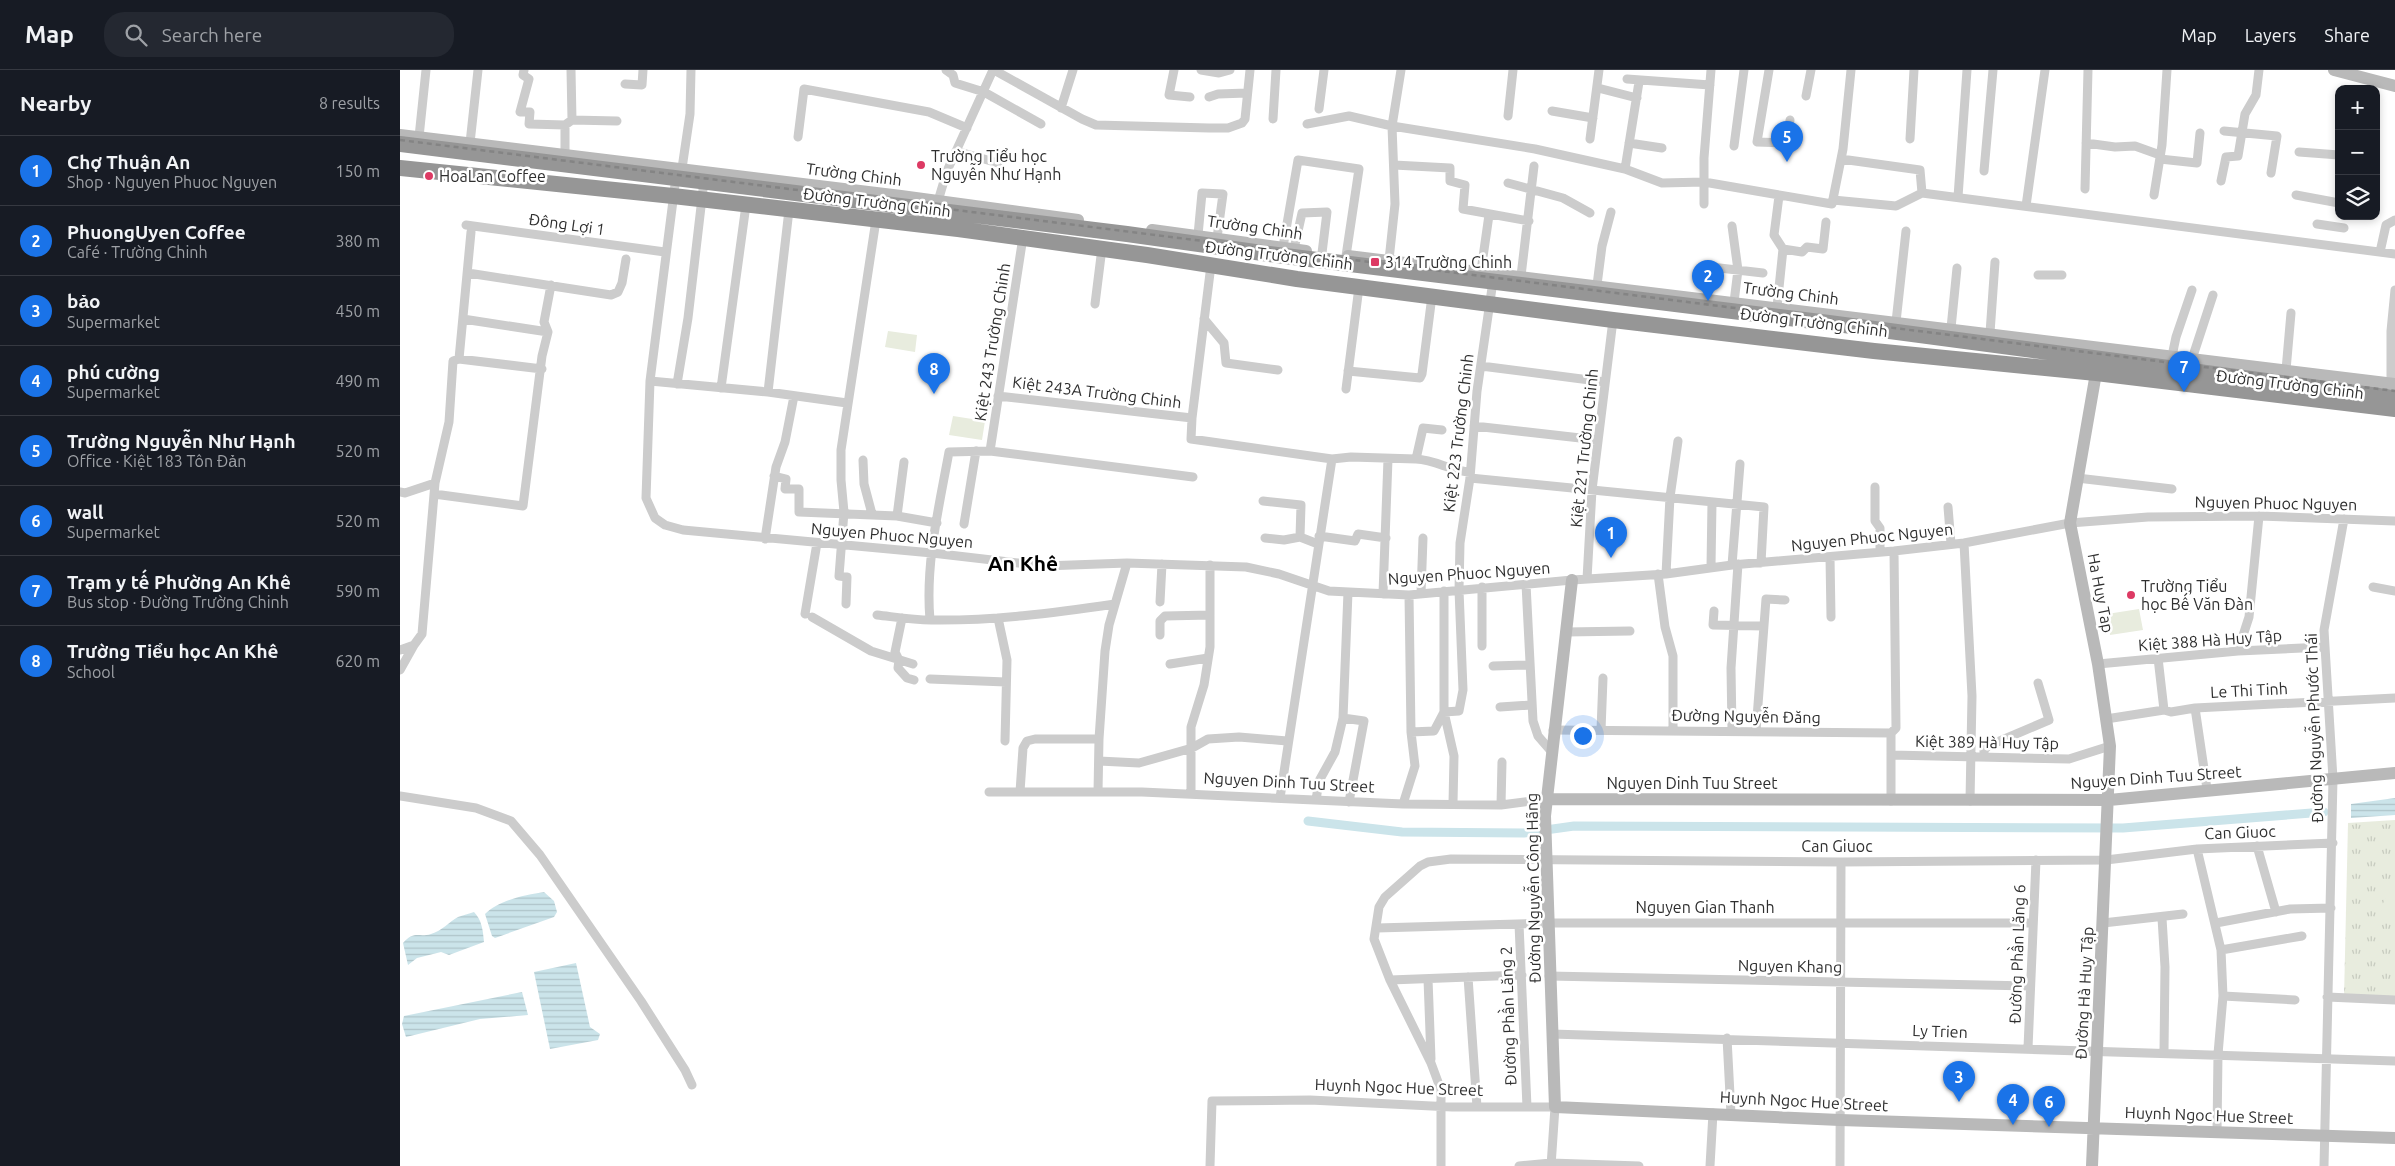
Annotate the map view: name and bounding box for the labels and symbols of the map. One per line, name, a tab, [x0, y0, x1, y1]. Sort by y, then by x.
pin: 5	[1771, 121, 1803, 162]
place label: Trường Tiểu học Nguyễn Như Hạnh	[931, 147, 1061, 183]
street label: Trường Chinh	[805, 159, 903, 189]
marker: Trường Tiểu học Nguyễn Như Hạnh	[915, 159, 927, 171]
place label: HoaLan Coffee	[439, 167, 546, 185]
marker: HoaLan Coffee	[423, 170, 435, 182]
street label: Đường Trường Chinh	[802, 184, 952, 220]
street label: Đông Lợi 1	[528, 210, 606, 238]
street label: Trường Chinh	[1206, 211, 1304, 243]
street label: Đường Trường Chinh	[1204, 237, 1354, 273]
place label: 314 Trường Chinh	[1385, 253, 1512, 271]
marker: 314 Trường Chinh	[1369, 256, 1381, 268]
pin: 2	[1692, 260, 1724, 301]
street label: Kiệt 243 Trường Chinh	[971, 262, 1013, 422]
street label: Trường Chinh	[1742, 278, 1840, 308]
street label: Đường Trường Chinh	[1739, 304, 1889, 340]
pin: 7	[2168, 351, 2200, 392]
pin: 8	[918, 353, 950, 394]
street label: Kiệt 223 Trường Chinh	[1439, 353, 1477, 513]
street label: Đường Trường Chinh	[2215, 366, 2365, 402]
street label: Kiệt 221 Trường Chinh	[1567, 368, 1601, 528]
street label: Kiệt 243A Trường Chinh	[1011, 373, 1183, 411]
street label: Nguyen Phuoc Nguyen	[2194, 493, 2358, 513]
pin: 1	[1595, 517, 1627, 558]
street label: Nguyen Phuoc Nguyen	[810, 519, 974, 551]
street label: Nguyen Phuoc Nguyen	[1790, 520, 1954, 554]
district label: An Khê	[988, 551, 1058, 575]
street label: Ha Huy Tap	[2084, 552, 2118, 634]
street label: Nguyen Phuoc Nguyen	[1387, 558, 1551, 588]
place label: Trường Tiểu học Bế Văn Đàn	[2141, 577, 2253, 613]
marker: Trường Tiểu học Bế Văn Đàn	[2125, 589, 2137, 601]
street label: Kiệt 388 Hà Huy Tập	[2138, 626, 2282, 654]
street label: Đường Nguyễn Phước Thái	[2299, 633, 2326, 823]
street label: Le Thi Tinh	[2210, 679, 2288, 701]
street label: Đường Nguyễn Đăng	[1671, 703, 1821, 726]
your location	[1570, 723, 1596, 749]
street label: Kiệt 389 Hà Huy Tập	[1915, 732, 2059, 752]
street label: Nguyen Dinh Tuu Street	[2070, 762, 2243, 792]
street label: Nguyen Dinh Tuu Street	[1203, 769, 1376, 796]
street label: Nguyen Dinh Tuu Street	[1606, 774, 1778, 792]
street label: Đường Nguyễn Công Hãng	[1519, 793, 1544, 983]
street label: Can Giuoc	[2204, 822, 2276, 842]
street label: Can Giuoc	[1801, 837, 1873, 855]
street label: Đường Phần Lăng 6	[2003, 884, 2028, 1024]
street label: Nguyen Gian Thanh	[1635, 898, 1775, 916]
street label: Đường Hà Huy Tập	[2072, 926, 2096, 1060]
street label: Đường Phần Lăng 2	[1494, 946, 1519, 1086]
street label: Nguyen Khang	[1738, 956, 1842, 976]
street label: Ly Trien	[1912, 1021, 1968, 1041]
pin: 3	[1943, 1061, 1975, 1102]
street label: Huynh Ngoc Hue Street	[1315, 1075, 1484, 1099]
pin: 4	[1997, 1084, 2029, 1125]
pin: 6	[2033, 1086, 2065, 1127]
street label: Huynh Ngoc Hue Street	[1719, 1088, 1889, 1114]
street label: Huynh Ngoc Hue Street	[2125, 1103, 2294, 1127]

